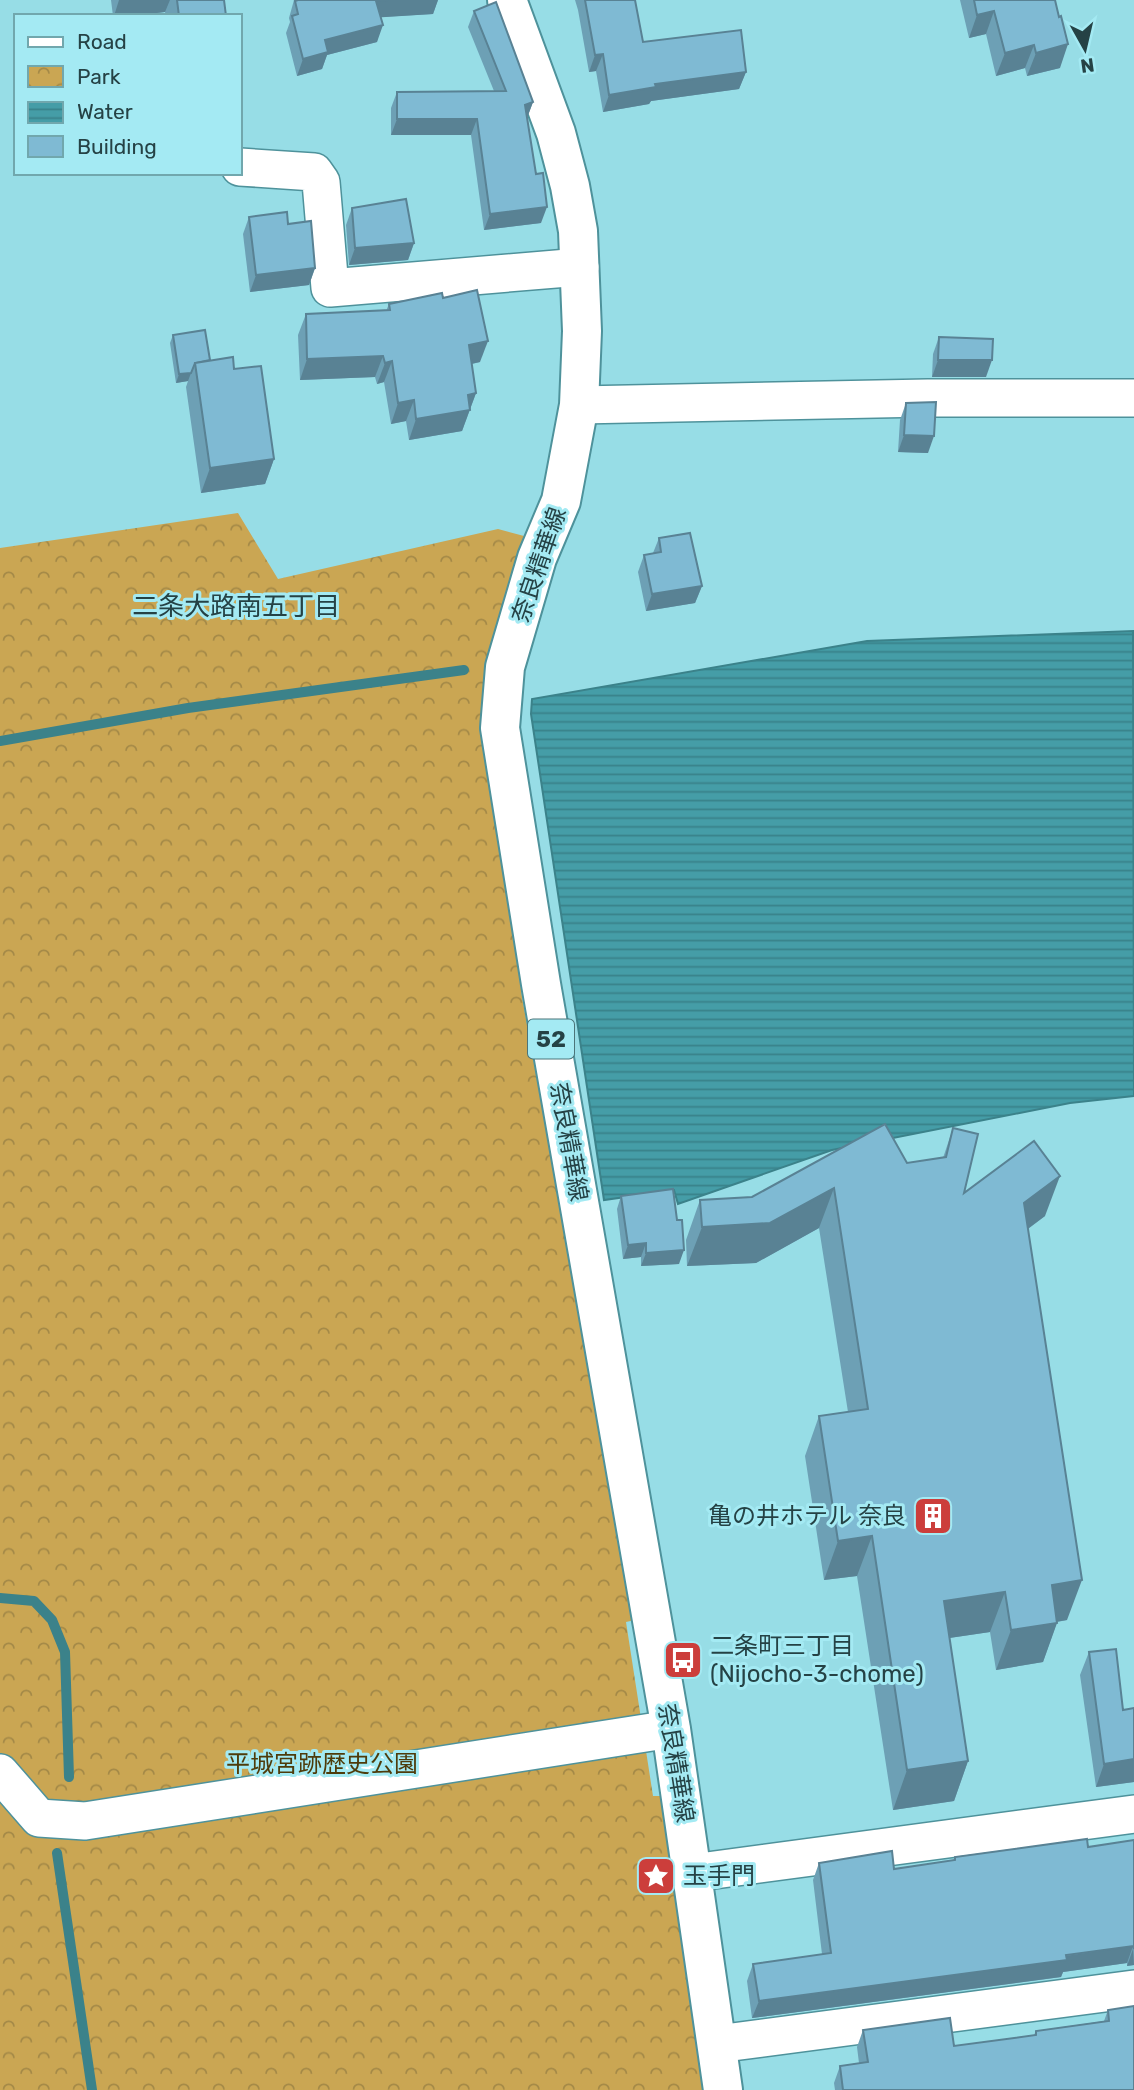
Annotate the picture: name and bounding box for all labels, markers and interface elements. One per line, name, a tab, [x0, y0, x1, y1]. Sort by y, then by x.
legend	[14, 14, 242, 175]
north arrow	[1050, 14, 1120, 84]
text: Road	[77, 29, 127, 54]
text: N	[1079, 53, 1096, 78]
text: Park	[77, 64, 121, 89]
text: Water	[77, 99, 133, 124]
text: Building	[77, 134, 157, 159]
street label: 奈良精華線	[506, 504, 572, 626]
district label: 二条大路南五丁目	[132, 591, 340, 622]
road number: 52	[528, 1020, 574, 1058]
street label: 奈良精華線	[545, 1080, 593, 1204]
building icon: 亀の井ホテル 奈良	[912, 1495, 954, 1537]
place label: 亀の井ホテル 奈良	[708, 1502, 906, 1530]
place label: 二条町三丁目 (Nijocho-3-chome)	[710, 1632, 924, 1688]
bus stop icon: 二条町三丁目 (Nijocho-3-chome)	[662, 1639, 704, 1681]
street label: 奈良精華線	[653, 1702, 699, 1824]
park label: 平城宮跡歴史公園	[226, 1750, 418, 1778]
place icon: 玉手門	[635, 1855, 677, 1897]
place label: 玉手門	[683, 1862, 755, 1890]

